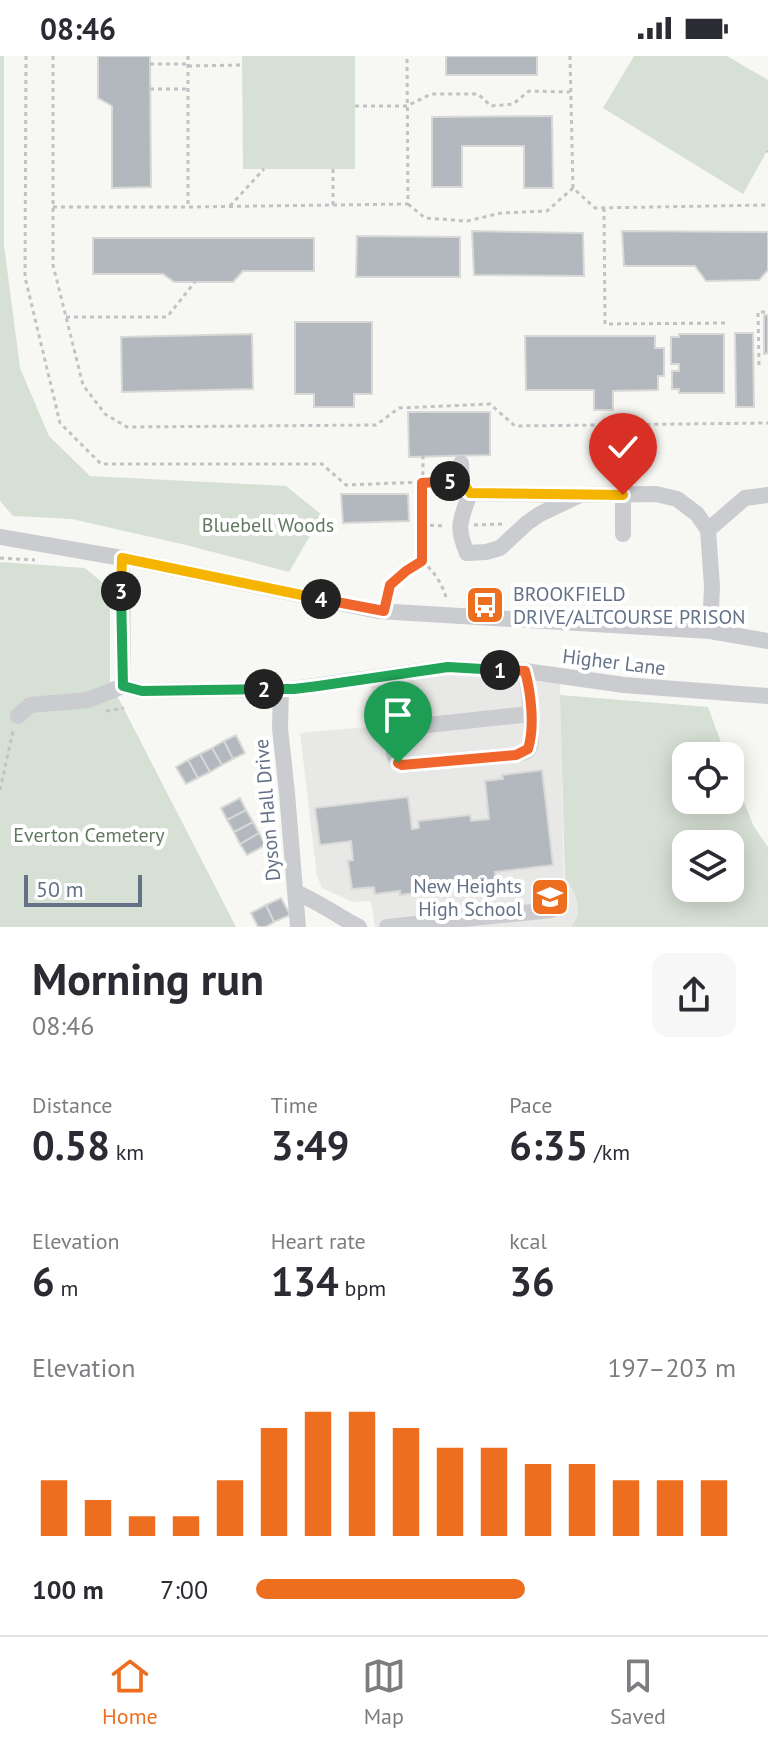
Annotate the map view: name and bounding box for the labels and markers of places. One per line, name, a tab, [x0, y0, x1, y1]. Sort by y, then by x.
pin	[589, 413, 657, 495]
pin: 5	[430, 461, 470, 501]
pin: 3	[101, 571, 141, 611]
pin: 4	[301, 579, 341, 619]
place label: BROOKFIELD DRIVE/ALTCOURSE PRISON	[513, 581, 746, 630]
bus stop icon: BROOKFIELD DRIVE/ALTCOURSE PRISON	[464, 584, 506, 626]
pin: 1	[480, 650, 520, 690]
pin: 2	[244, 669, 284, 709]
pin	[364, 681, 432, 763]
place label: New Heights High School	[413, 873, 522, 922]
school or university icon: New Heights High School	[529, 876, 571, 918]

